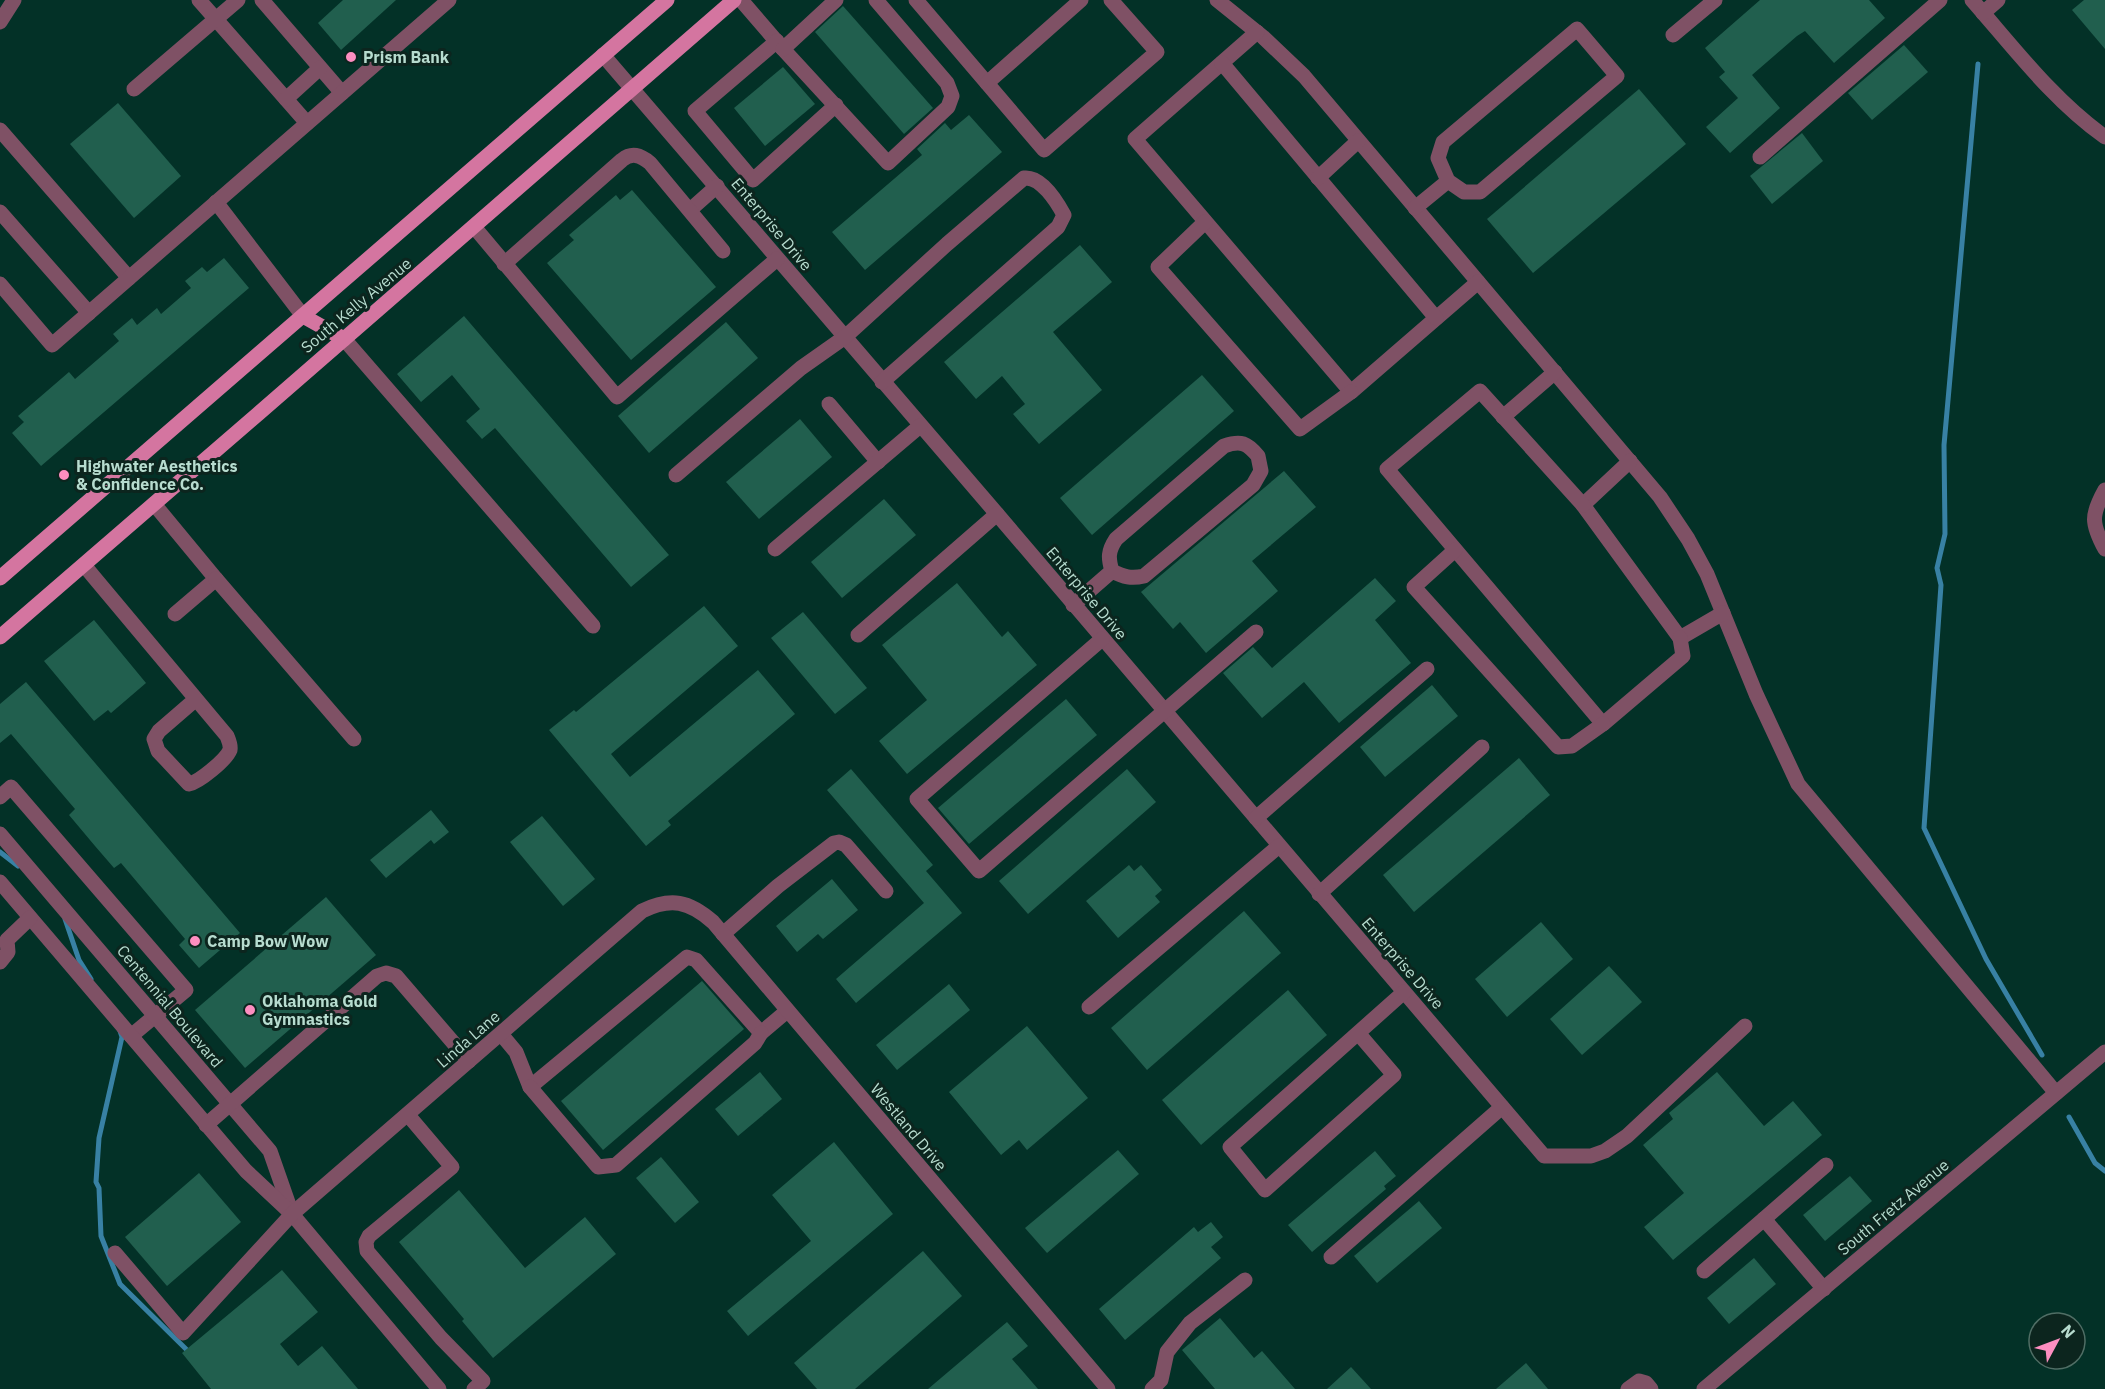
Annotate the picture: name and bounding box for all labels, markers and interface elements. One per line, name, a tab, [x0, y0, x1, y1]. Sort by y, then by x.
place label: Prism Bank	[363, 47, 450, 67]
marker: Prism Bank	[344, 50, 358, 64]
street label: Enterprise Drive	[727, 173, 817, 275]
street label: South Kelly Avenue	[297, 253, 415, 357]
place label: Highwater Aesthetics & Confidence Co.	[76, 456, 238, 494]
marker: Highwater Aesthetics & Confidence Co.	[57, 468, 71, 482]
street label: Enterprise Drive	[1042, 542, 1132, 644]
street label: Enterprise Drive	[1358, 913, 1448, 1013]
place label: Camp Bow Wow	[207, 931, 329, 951]
marker: Camp Bow Wow	[188, 934, 202, 948]
street label: Centennial Boulevard	[113, 941, 227, 1071]
place label: Oklahoma Gold Gymnastics	[262, 991, 377, 1029]
marker: Oklahoma Gold Gymnastics	[243, 1003, 257, 1017]
street label: Linda Lane	[432, 1006, 504, 1072]
street label: Westland Drive	[867, 1079, 952, 1175]
street label: South Fretz Avenue	[1833, 1154, 1953, 1259]
north arrow	[2027, 1311, 2087, 1371]
text: N	[2057, 1320, 2080, 1342]

